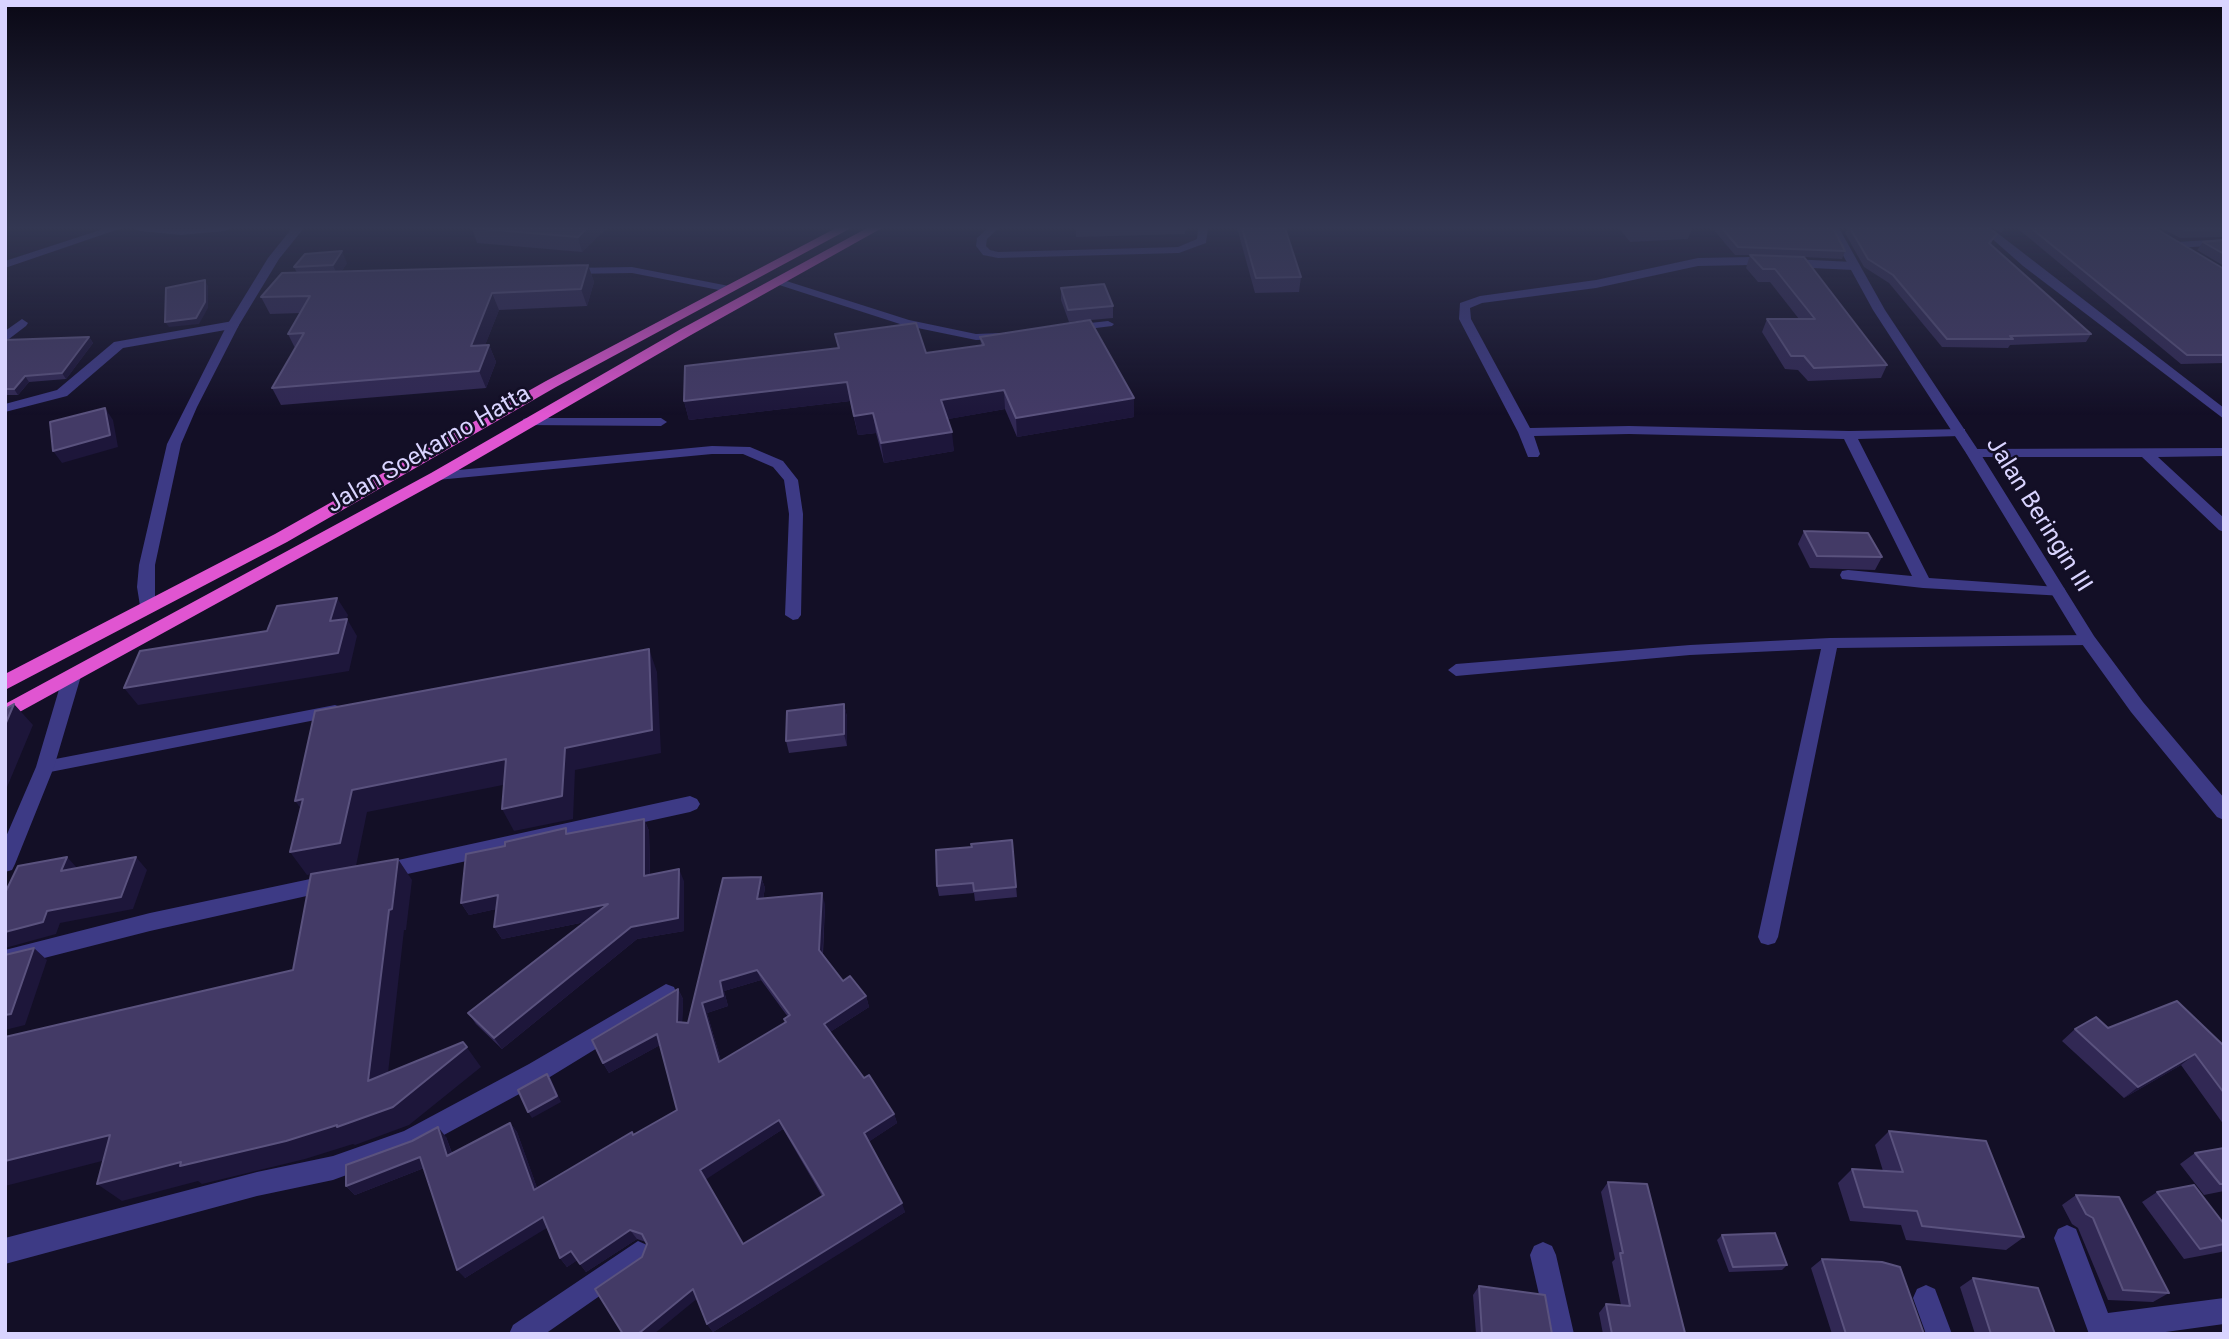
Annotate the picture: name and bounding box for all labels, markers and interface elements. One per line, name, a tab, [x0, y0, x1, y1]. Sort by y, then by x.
street label: Jalan Soekarno Hatta	[322, 380, 536, 520]
street label: Jalan Beringin III	[1979, 432, 2097, 598]

